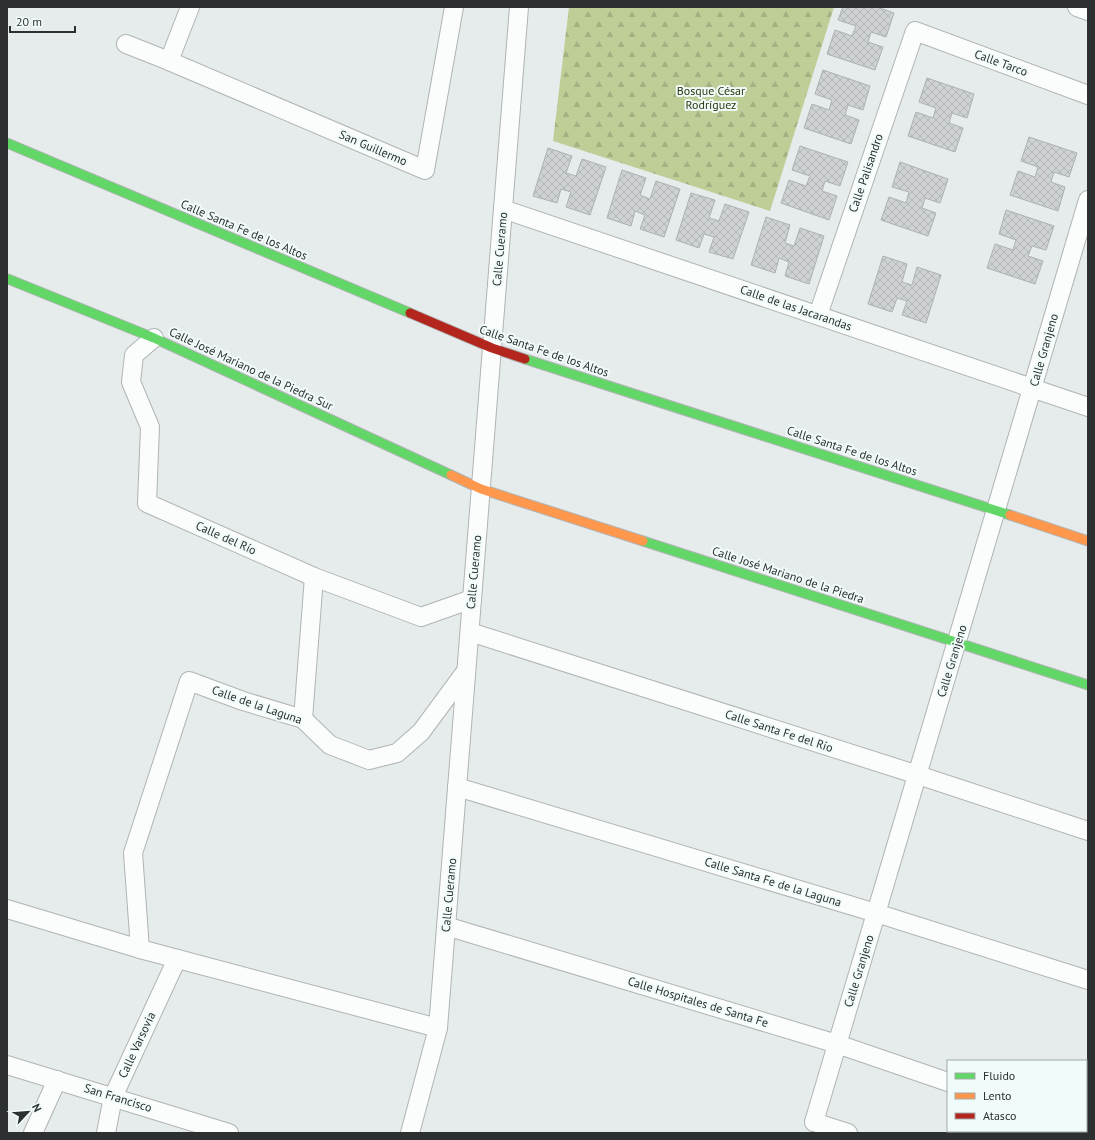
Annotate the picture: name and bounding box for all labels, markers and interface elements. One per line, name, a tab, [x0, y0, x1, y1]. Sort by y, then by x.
scale bar	[10, 8, 75, 34]
text: 20 m	[16, 14, 42, 29]
street label: Calle Tarco	[973, 46, 1030, 79]
park label: Bosque César Rodríguez	[677, 83, 745, 112]
street label: San Guillermo	[337, 126, 409, 169]
street label: Calle Palisandro	[845, 131, 886, 214]
street label: Calle Santa Fe de los Altos	[179, 196, 310, 263]
street label: Calle Cueramo	[489, 211, 510, 287]
street label: Calle de las Jacarandas	[738, 281, 854, 334]
street label: Calle Granjeno	[1026, 312, 1061, 388]
street label: Calle Santa Fe de los Altos	[477, 321, 611, 380]
street label: Calle José Mariano de la Piedra Sur	[167, 324, 336, 413]
street label: Calle Santa Fe de los Altos	[785, 422, 919, 479]
street label: Calle del Río	[194, 518, 259, 558]
street label: Calle Cueramo	[463, 534, 484, 610]
street label: Calle José Mariano de la Piedra	[710, 543, 866, 606]
street label: Calle Granjeno	[933, 623, 970, 699]
street label: Calle de la Laguna	[210, 682, 304, 727]
street label: Calle Santa Fe del Río	[723, 706, 835, 755]
street label: Calle Santa Fe de la Laguna	[703, 854, 843, 910]
street label: Calle Cueramo	[438, 857, 459, 933]
street label: Calle Granjeno	[840, 933, 877, 1009]
street label: Calle Hospitales de Santa Fe	[626, 973, 770, 1030]
street label: Calle Varsovia	[115, 1009, 158, 1080]
legend	[947, 1060, 1087, 1132]
text: Fluido	[983, 1068, 1015, 1083]
street label: San Francisco	[82, 1080, 154, 1115]
text: Lento	[983, 1088, 1012, 1103]
north arrow	[8, 1092, 48, 1132]
text: N	[29, 1101, 45, 1114]
text: Atasco	[983, 1108, 1016, 1123]

